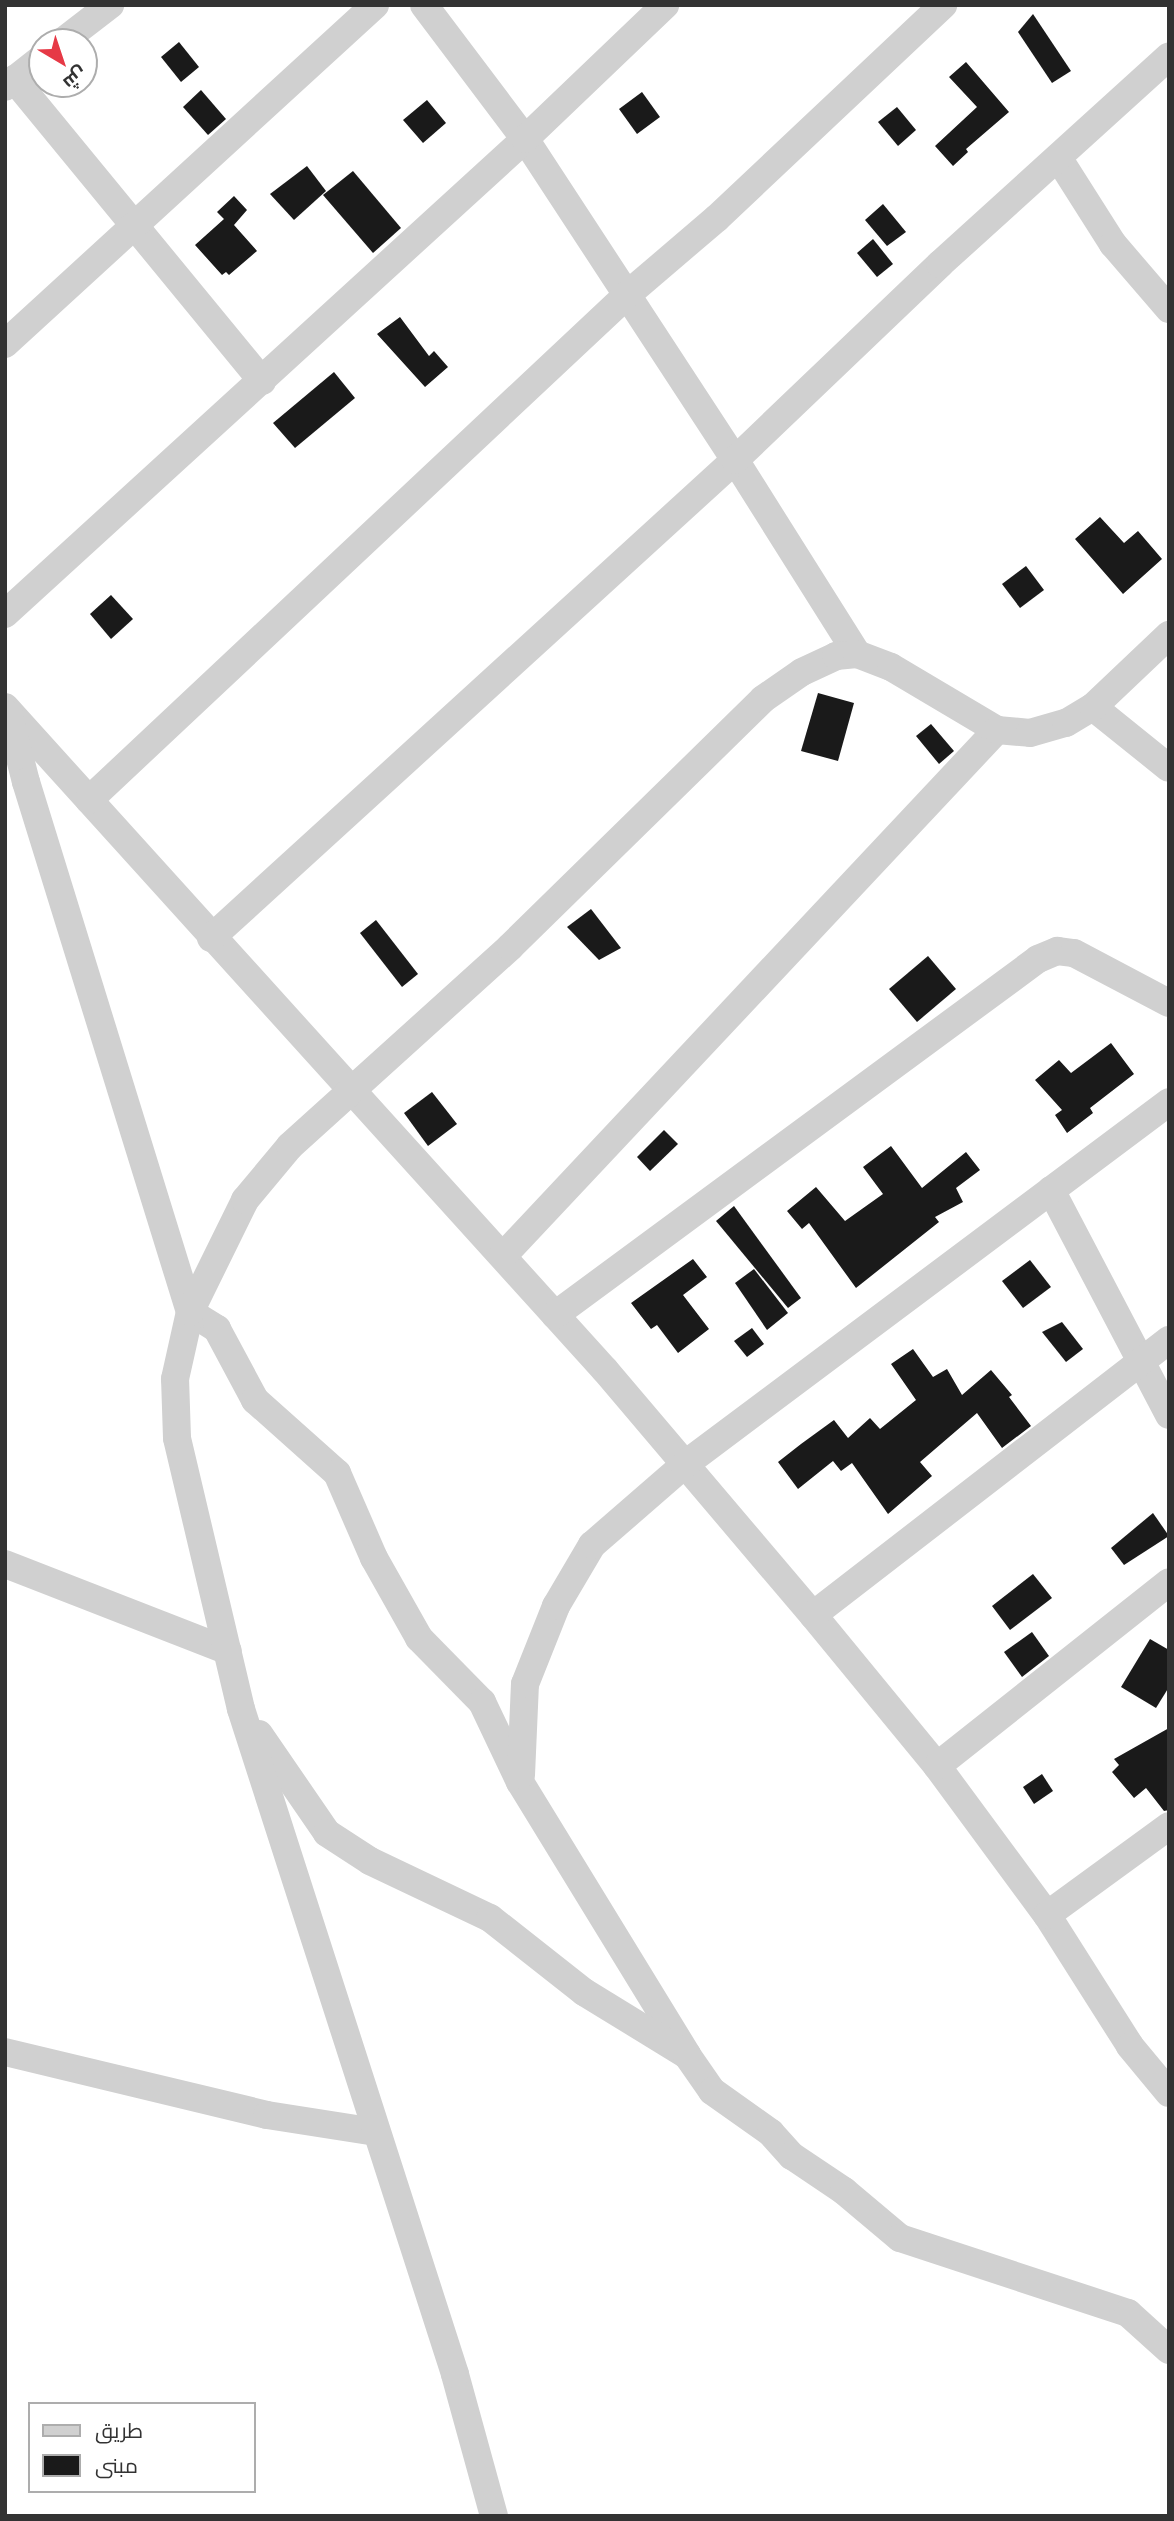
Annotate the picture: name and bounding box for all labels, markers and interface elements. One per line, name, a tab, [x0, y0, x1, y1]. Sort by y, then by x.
north arrow	[28, 28, 98, 98]
text: ش	[59, 62, 92, 95]
legend	[28, 2402, 256, 2493]
text: طريق	[95, 2418, 143, 2444]
text: مبنى	[95, 2453, 138, 2479]

